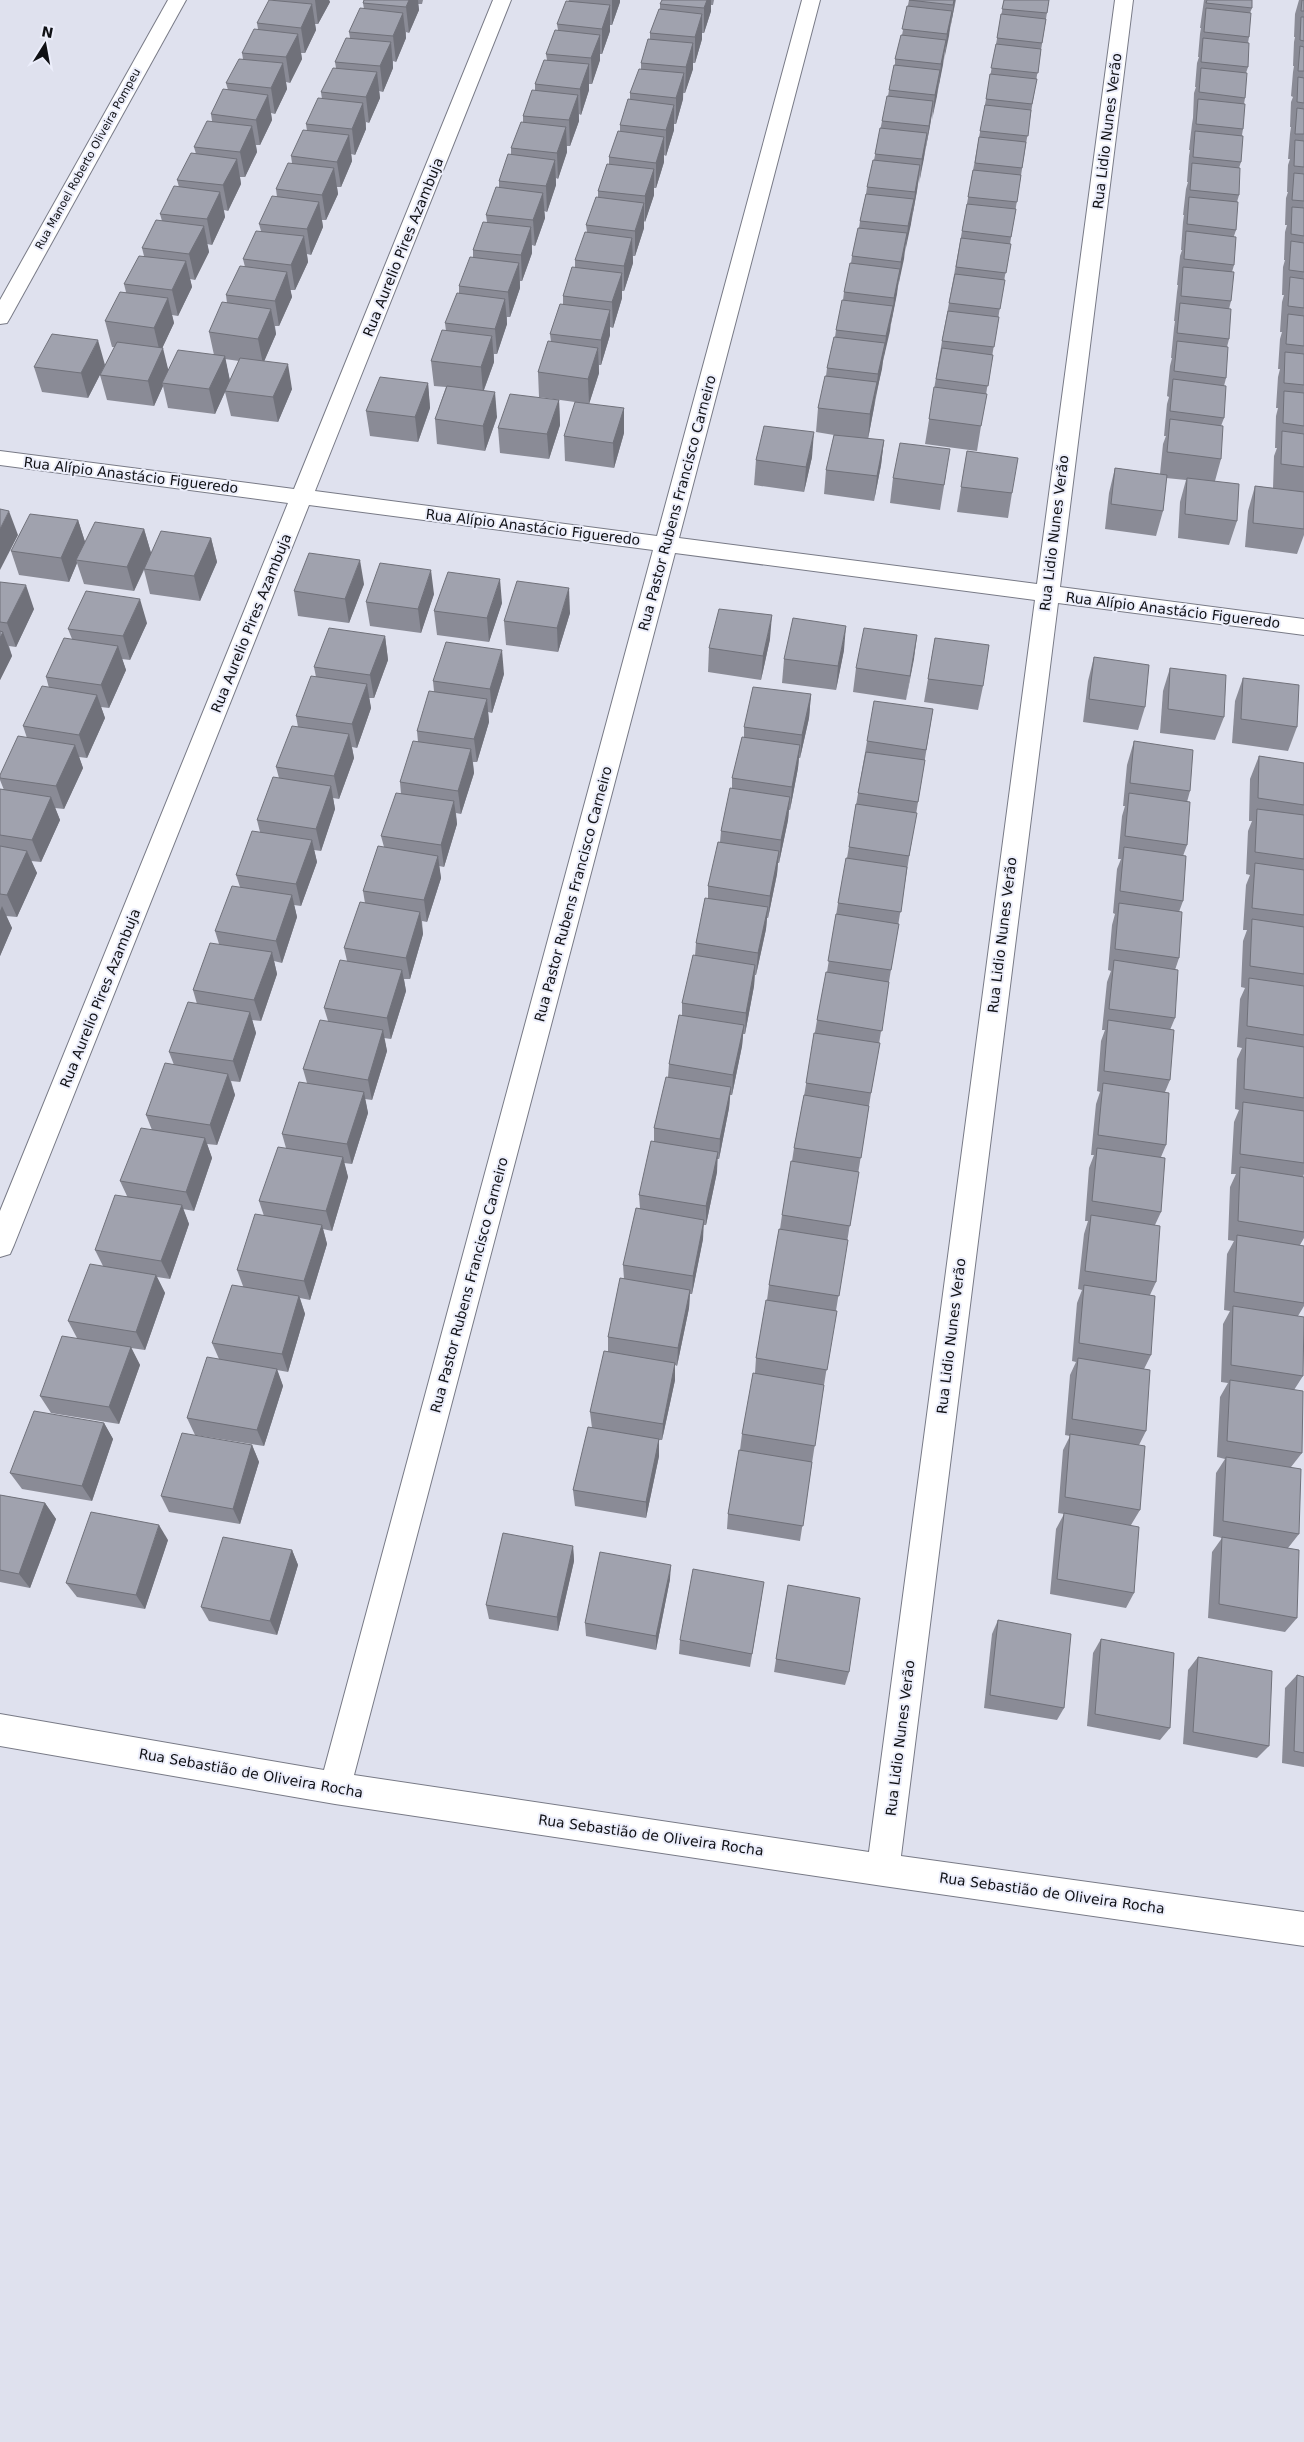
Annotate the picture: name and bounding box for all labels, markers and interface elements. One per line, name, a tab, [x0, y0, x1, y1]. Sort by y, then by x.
north arrow	[20, 20, 70, 70]
text: N	[40, 23, 55, 41]
street label: Rua Lidio Nunes Verão	[1089, 52, 1125, 210]
street label: Rua Manoel Roberto Oliveira Pompeu	[33, 66, 143, 252]
street label: Rua Aurelio Pires Azambuja	[360, 155, 446, 339]
street label: Rua Pastor Rubens Francisco Carneiro	[635, 373, 719, 633]
street label: Rua Alípio Anastácio Figueredo	[23, 454, 239, 496]
street label: Rua Lidio Nunes Verão	[1036, 454, 1072, 612]
street label: Rua Alípio Anastácio Figueredo	[425, 506, 641, 548]
street label: Rua Aurelio Pires Azambuja	[208, 531, 294, 715]
street label: Rua Alípio Anastácio Figueredo	[1065, 589, 1281, 631]
street label: Rua Pastor Rubens Francisco Carneiro	[531, 764, 615, 1024]
street label: Rua Lidio Nunes Verão	[984, 856, 1020, 1014]
street label: Rua Aurelio Pires Azambuja	[57, 906, 143, 1090]
street label: Rua Pastor Rubens Francisco Carneiro	[427, 1155, 511, 1415]
street label: Rua Lidio Nunes Verão	[933, 1257, 969, 1415]
street label: Rua Lidio Nunes Verão	[882, 1659, 918, 1817]
street label: Rua Sebastião de Oliveira Rocha	[138, 1745, 364, 1801]
street label: Rua Sebastião de Oliveira Rocha	[537, 1811, 765, 1859]
street label: Rua Sebastião de Oliveira Rocha	[938, 1869, 1166, 1917]

